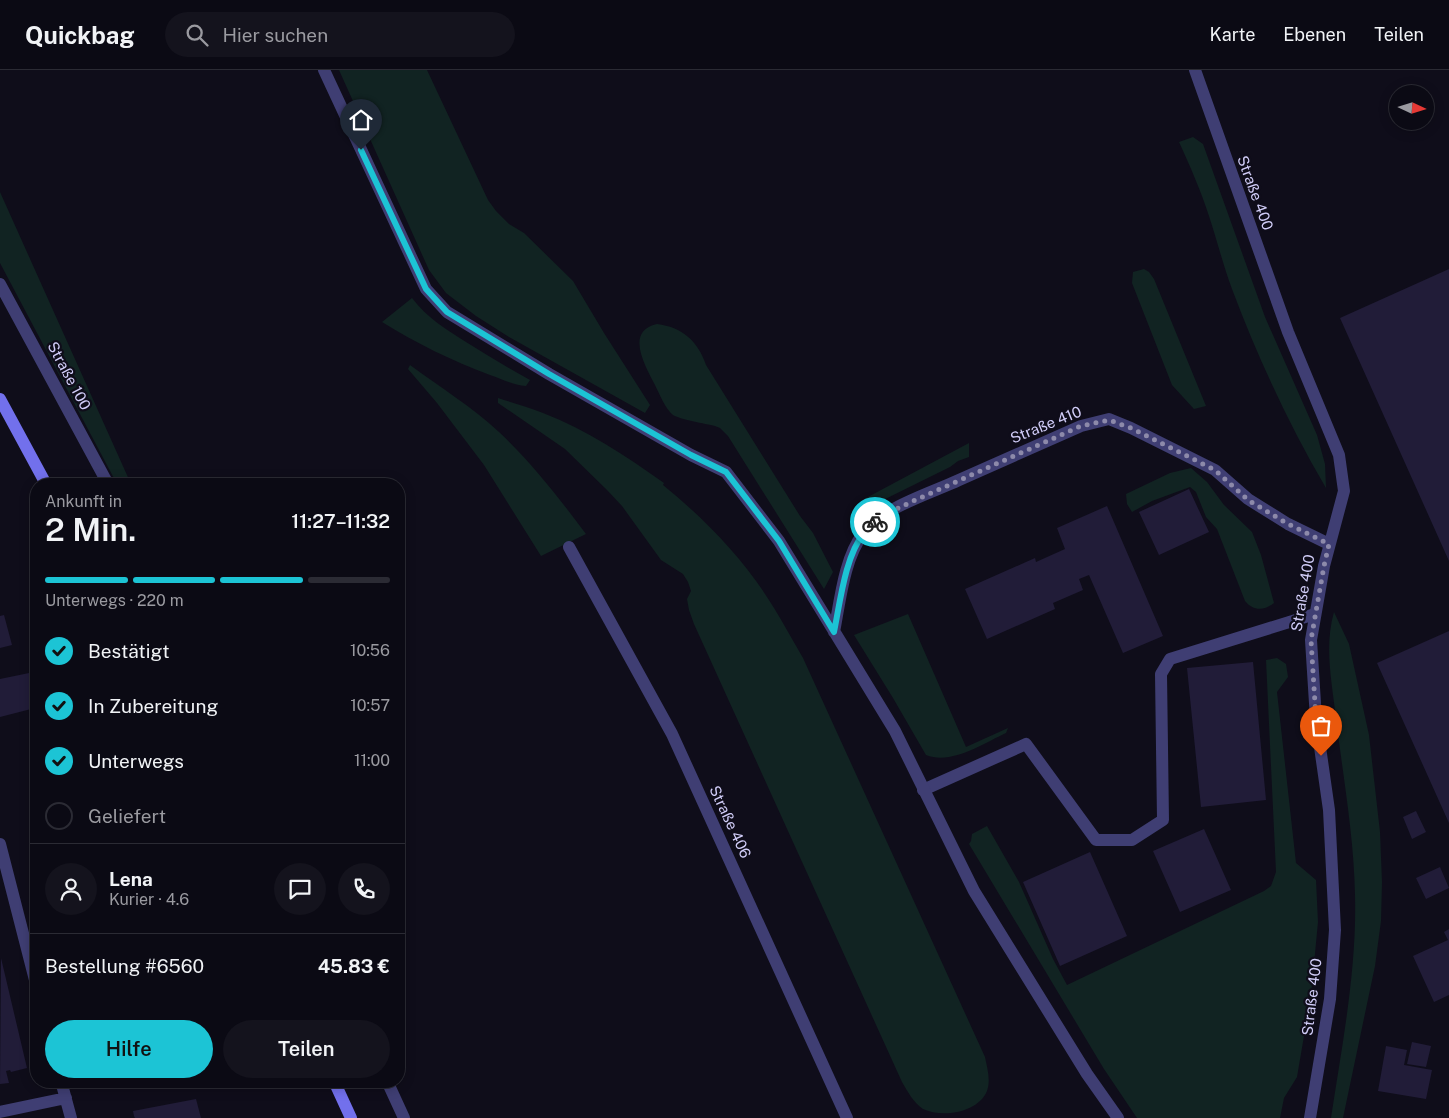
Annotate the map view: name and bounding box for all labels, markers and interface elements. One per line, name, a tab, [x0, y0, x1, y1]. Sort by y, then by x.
search box	[165, 12, 515, 57]
text: Quickbag	[25, 21, 135, 49]
icon: search	[183, 21, 211, 49]
text: Hier suchen	[223, 24, 328, 46]
text: Karte	[1210, 24, 1255, 45]
text: Ebenen	[1283, 24, 1346, 45]
text: Teilen	[1374, 24, 1424, 45]
north arrow	[1389, 85, 1434, 130]
map controls	[1389, 85, 1434, 130]
pin	[340, 99, 382, 150]
icon: home	[347, 106, 375, 134]
street label: Straße 400	[1234, 153, 1277, 232]
street label: Straße 100	[44, 339, 94, 413]
street label: Straße 410	[1008, 403, 1084, 446]
text: Ankunft in	[45, 492, 122, 511]
courier	[850, 497, 900, 547]
icon: bike	[861, 508, 889, 536]
text: 11:27–11:32	[291, 510, 390, 532]
text: 2 Min.	[45, 511, 136, 548]
street label: Straße 400	[1287, 553, 1318, 633]
text: Unterwegs · 220 m	[45, 591, 184, 610]
icon: check	[45, 637, 73, 665]
text: Bestätigt	[88, 640, 170, 662]
text: 10:56	[350, 641, 390, 660]
icon: check	[45, 692, 73, 720]
text: In Zubereitung	[88, 695, 218, 717]
text: 10:57	[350, 696, 390, 715]
pin	[1300, 705, 1342, 756]
icon: bag	[1307, 712, 1335, 740]
icon: check	[45, 747, 73, 775]
text: Unterwegs	[88, 750, 184, 772]
text: 11:00	[354, 751, 390, 770]
street label: Straße 406	[706, 783, 755, 861]
text: Geliefert	[88, 805, 166, 827]
button: person	[45, 863, 97, 915]
button: chat	[274, 863, 326, 915]
button: phone	[338, 863, 390, 915]
text: Lena	[109, 868, 153, 890]
text: Kurier · 4.6	[109, 890, 189, 909]
text: Bestellung #6560	[45, 955, 204, 977]
text: 45.83 €	[318, 955, 390, 977]
street label: Straße 400	[1298, 957, 1325, 1037]
button: Hilfe	[45, 1020, 213, 1078]
button: Teilen	[223, 1020, 390, 1078]

